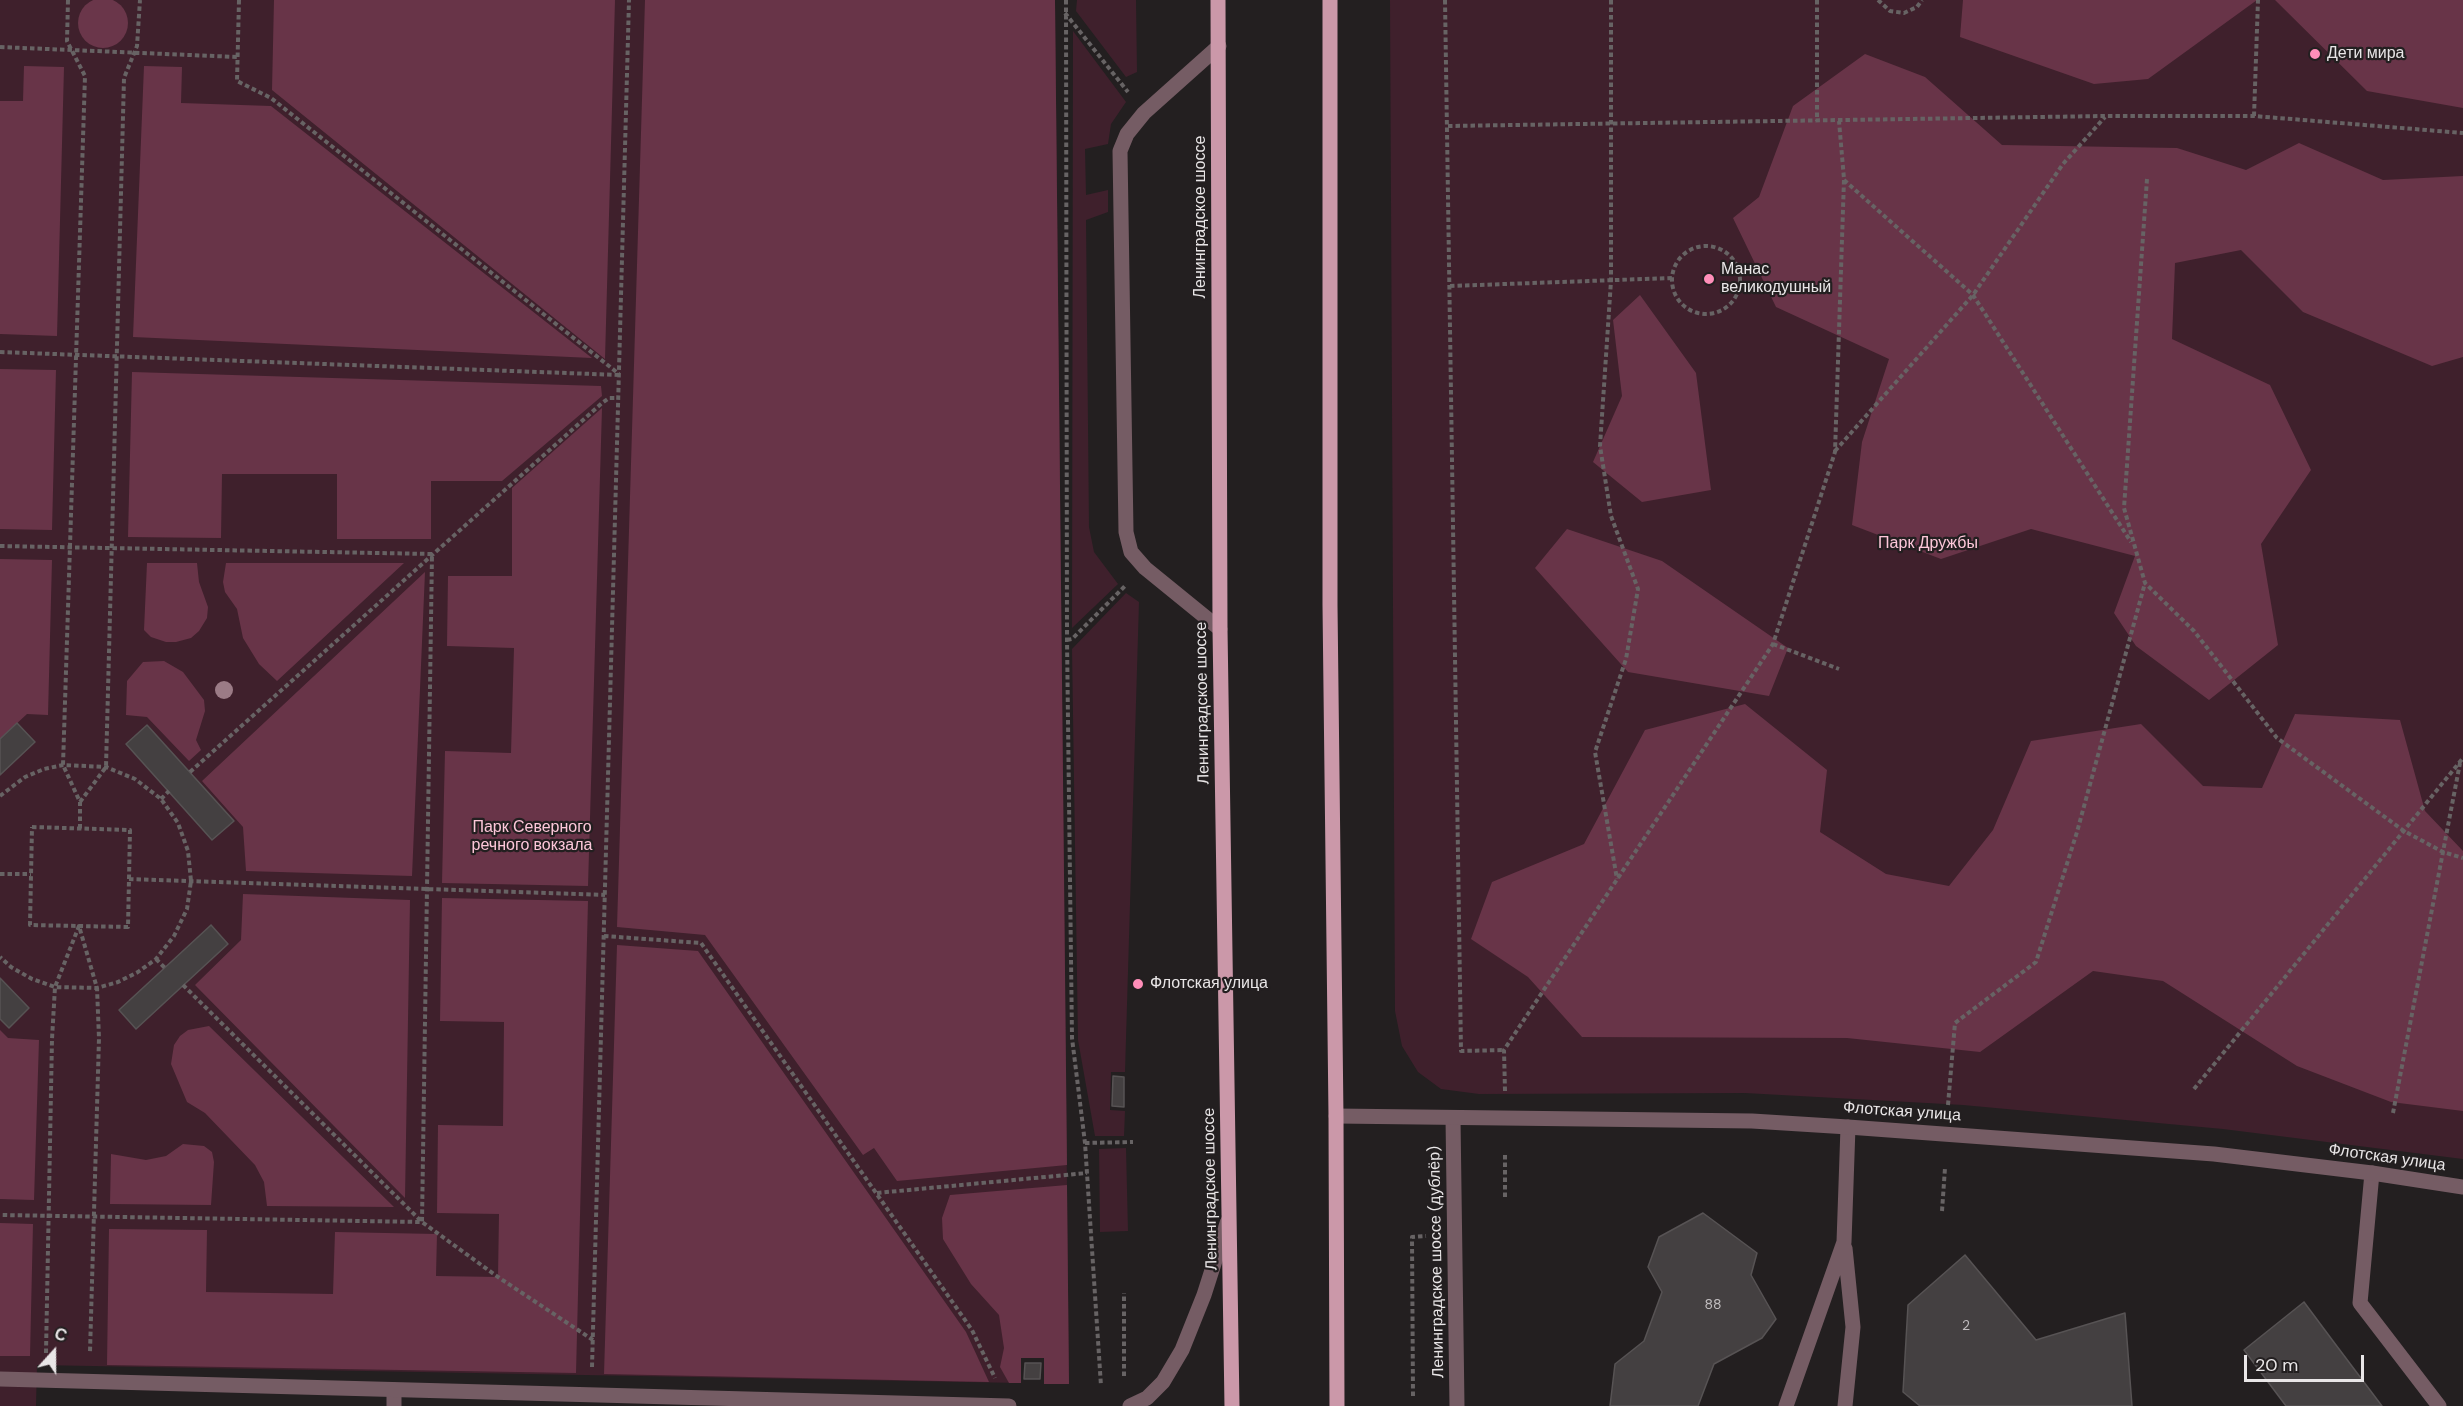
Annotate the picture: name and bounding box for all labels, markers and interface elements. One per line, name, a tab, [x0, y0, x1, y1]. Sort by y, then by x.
place label: Дети мира	[2327, 44, 2404, 64]
marker: Дети мира	[2308, 47, 2322, 61]
street label: Ленинградское шоссе	[1191, 136, 1211, 298]
place label: Манас великодушный	[1721, 260, 1831, 298]
marker: Манас великодушный	[1702, 272, 1716, 286]
park label: Парк Дружбы	[1878, 534, 1978, 554]
street label: Ленинградское шоссе	[1192, 621, 1214, 785]
park label: Парк Северного речного вокзала	[472, 818, 592, 856]
place label: Флотская улица	[1150, 974, 1268, 994]
marker: Флотская улица	[1131, 977, 1145, 991]
street label: Флотская улица	[1842, 1098, 1962, 1126]
street label: Ленинградское шоссе	[1200, 1107, 1222, 1271]
street label: Флотская улица	[2327, 1140, 2447, 1176]
street label: Ленинградское шоссе (дублёр)	[1425, 1146, 1449, 1378]
house number: 88	[1704, 1297, 1722, 1313]
house number: 2	[1962, 1318, 1970, 1334]
north arrow	[24, 1322, 84, 1382]
text: С	[51, 1323, 70, 1347]
scale bar	[2247, 1343, 2367, 1381]
text: 20 m	[2255, 1353, 2298, 1377]

